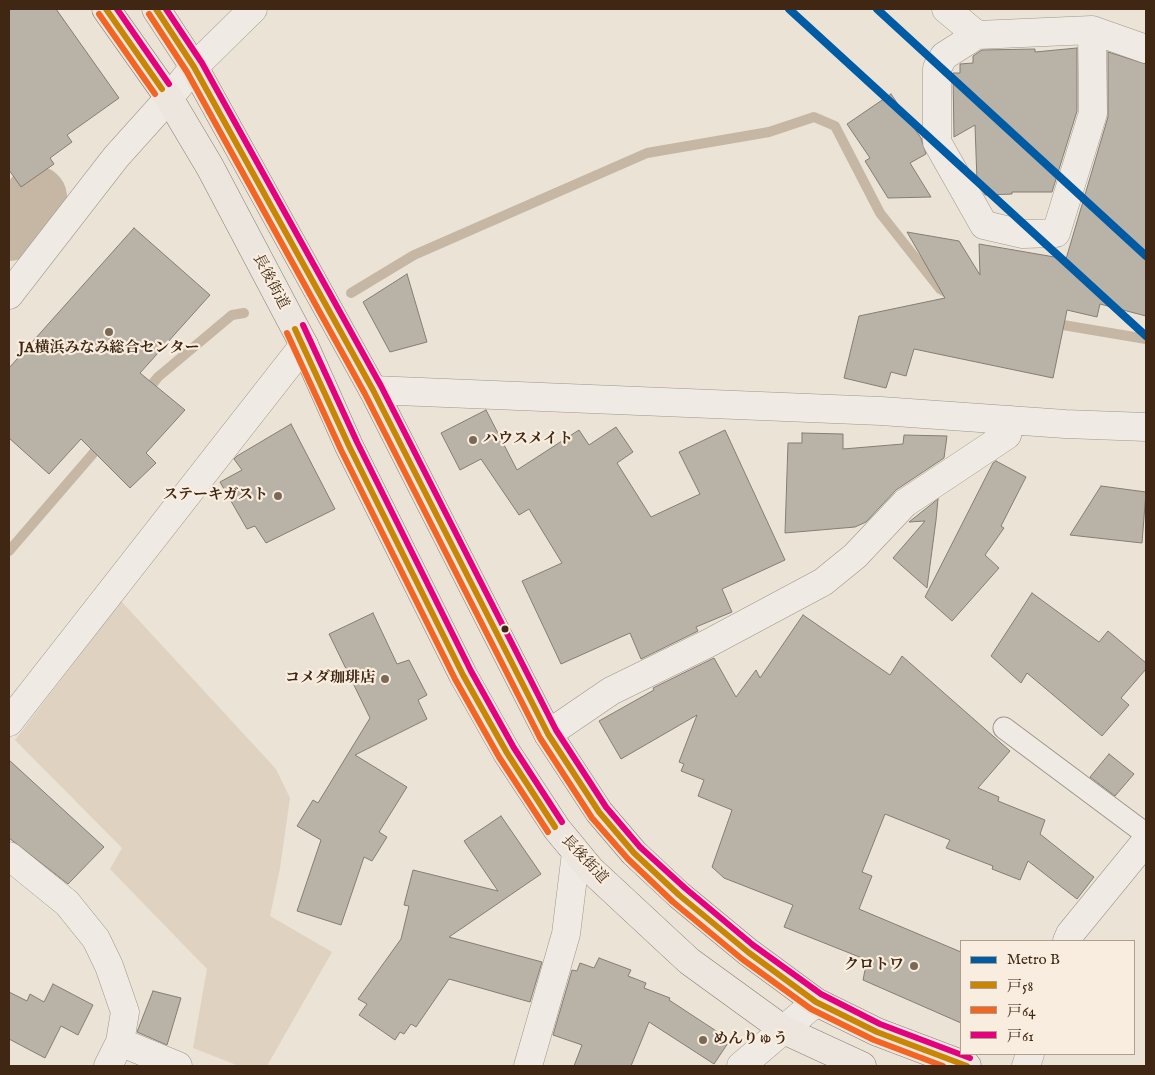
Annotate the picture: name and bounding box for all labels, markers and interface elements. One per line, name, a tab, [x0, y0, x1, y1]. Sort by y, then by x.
street label: 長後街道	[248, 251, 292, 313]
marker: JA横浜みなみ総合センター	[103, 326, 115, 338]
place label: JA横浜みなみ総合センター	[19, 340, 199, 358]
place label: ハウスメイト	[483, 431, 573, 449]
marker: ハウスメイト	[467, 434, 479, 446]
place label: ステーキガスト	[163, 487, 268, 505]
marker: ステーキガスト	[272, 490, 284, 502]
unlabelled marker	[500, 624, 510, 634]
place label: コメダ珈琲店	[285, 670, 375, 688]
marker: コメダ珈琲店	[379, 673, 391, 685]
street label: 長後街道	[557, 832, 611, 888]
legend	[960, 940, 1135, 1055]
text: Metro B	[1007, 950, 1060, 969]
place label: クロトワ	[844, 957, 904, 975]
marker: クロトワ	[908, 960, 920, 972]
text: 戸58	[1007, 977, 1033, 996]
text: 戸64	[1007, 1002, 1036, 1021]
text: 戸61	[1007, 1027, 1034, 1046]
place label: めんりゅう	[713, 1031, 788, 1049]
marker: めんりゅう	[697, 1034, 709, 1046]

